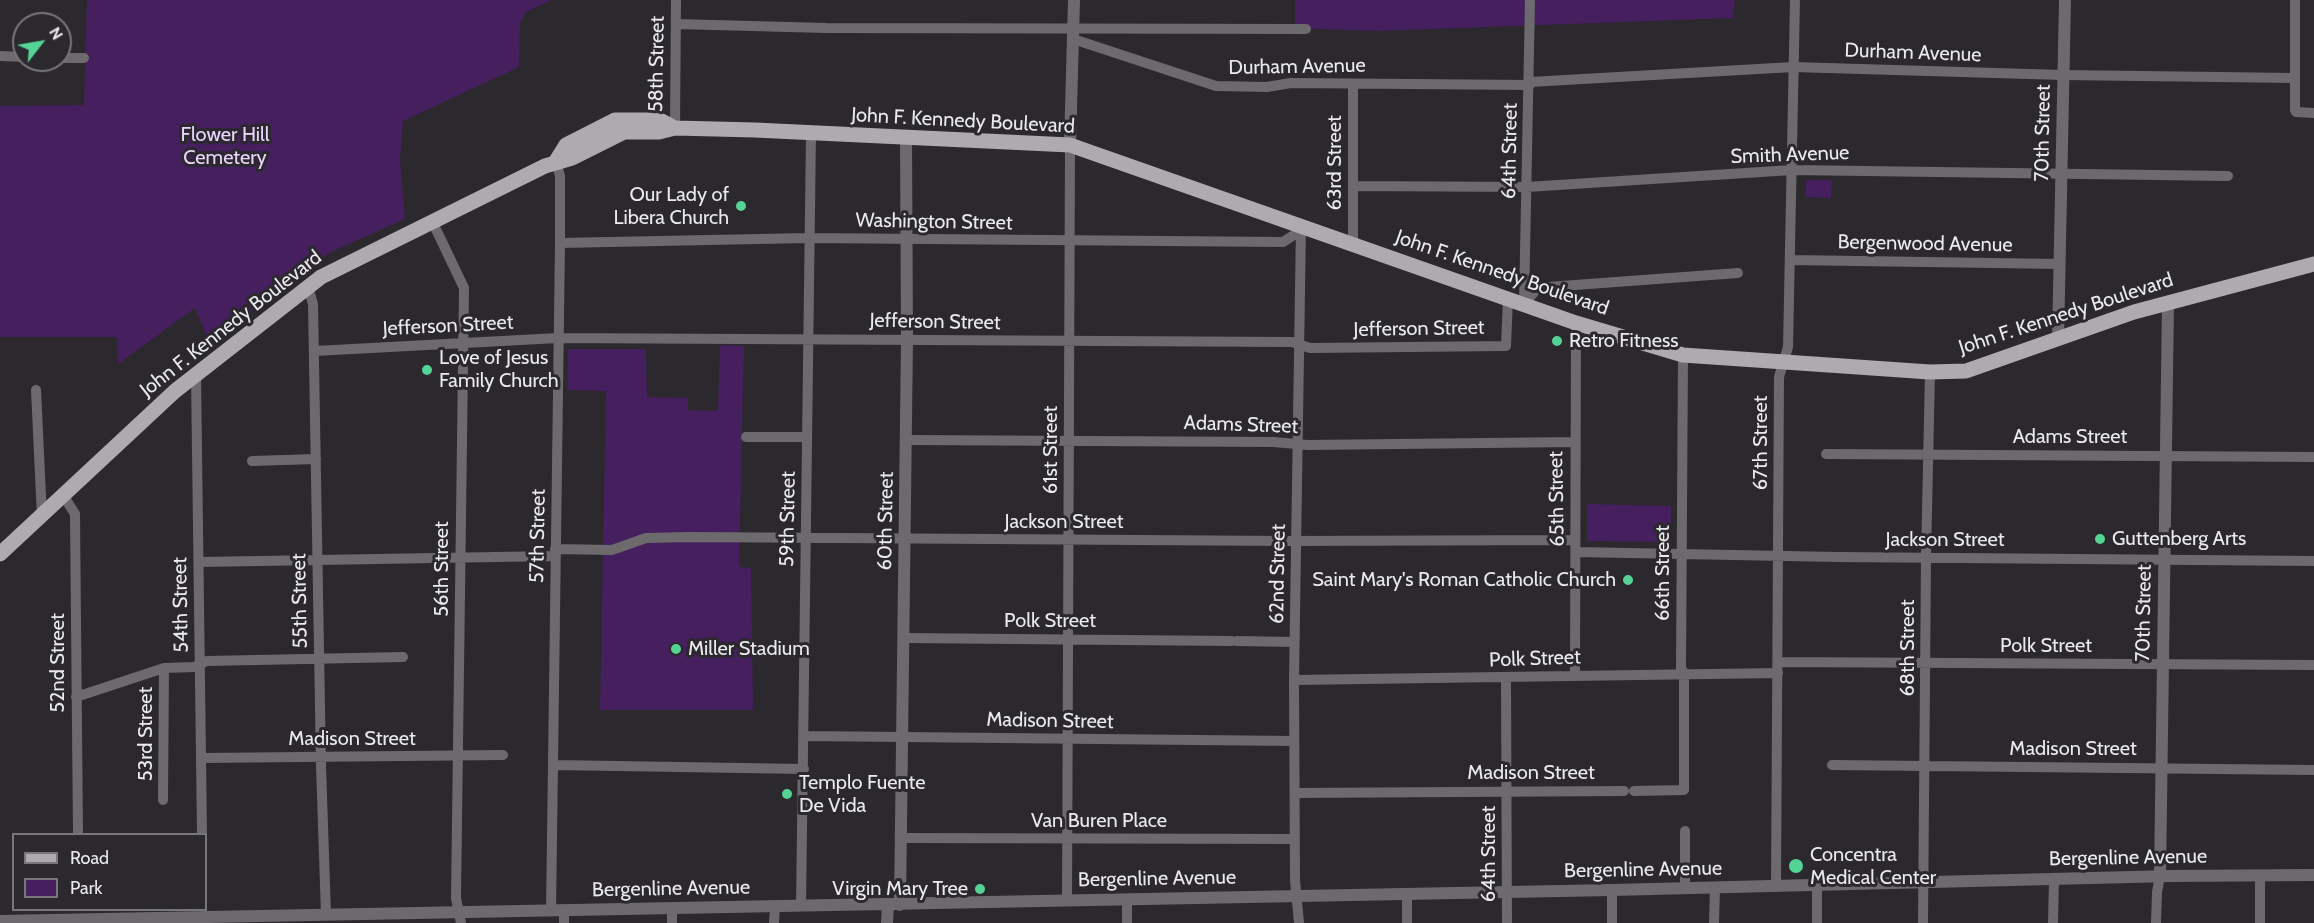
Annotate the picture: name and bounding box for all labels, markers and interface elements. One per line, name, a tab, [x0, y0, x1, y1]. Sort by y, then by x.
north arrow	[12, 12, 72, 72]
street label: 58th Street	[644, 16, 670, 112]
text: N	[45, 24, 67, 43]
street label: Durham Avenue	[1844, 39, 1982, 67]
street label: Durham Avenue	[1228, 54, 1366, 80]
street label: 70th Street	[2030, 84, 2056, 182]
street label: John F. Kennedy Boulevard	[851, 103, 1075, 139]
street label: 64th Street	[1497, 103, 1523, 199]
street label: 63rd Street	[1323, 115, 1347, 211]
park label: Flower Hill Cemetery	[180, 123, 270, 170]
street label: Smith Avenue	[1730, 141, 1850, 169]
place label: Our Lady of Libera Church	[614, 183, 729, 230]
marker: Our Lady of Libera Church	[734, 199, 748, 213]
street label: Washington Street	[855, 209, 1013, 235]
street label: John F. Kennedy Boulevard	[1392, 225, 1612, 321]
street label: Bergenwood Avenue	[1837, 230, 2013, 258]
street label: John F. Kennedy Boulevard	[135, 246, 327, 402]
street label: John F. Kennedy Boulevard	[1956, 268, 2176, 360]
street label: Jefferson Street	[869, 309, 1001, 335]
street label: Jefferson Street	[382, 311, 514, 341]
street label: Jefferson Street	[1353, 316, 1485, 342]
place label: Retro Fitness	[1569, 329, 1678, 353]
marker: Retro Fitness	[1550, 334, 1564, 348]
place label: Love of Jesus Family Church	[439, 346, 558, 393]
marker: Love of Jesus Family Church	[420, 363, 434, 377]
street label: 67th Street	[1749, 396, 1773, 490]
street label: 61st Street	[1039, 406, 1063, 494]
street label: Adams Street	[1183, 411, 1299, 439]
street label: Adams Street	[2013, 425, 2127, 449]
street label: 65th Street	[1544, 451, 1570, 547]
street label: 59th Street	[775, 471, 801, 567]
street label: 60th Street	[873, 471, 899, 571]
street label: 57th Street	[525, 489, 551, 583]
street label: Jackson Street	[1005, 510, 1123, 534]
street label: 56th Street	[430, 521, 454, 617]
street label: 62nd Street	[1265, 524, 1291, 624]
street label: 66th Street	[1651, 525, 1675, 621]
place label: Guttenberg Arts	[2112, 527, 2246, 551]
street label: Jackson Street	[1886, 528, 2004, 552]
marker: Guttenberg Arts	[2093, 532, 2107, 546]
street label: 55th Street	[287, 553, 313, 649]
street label: 54th Street	[168, 557, 194, 653]
street label: 70th Street	[2131, 564, 2157, 662]
place label: Saint Mary's Roman Catholic Church	[1312, 568, 1616, 592]
marker: Saint Mary's Roman Catholic Church	[1621, 573, 1635, 587]
street label: 68th Street	[1896, 600, 1920, 696]
street label: Polk Street	[1004, 609, 1096, 633]
street label: 52nd Street	[46, 613, 70, 713]
street label: Polk Street	[2000, 634, 2092, 658]
place label: Miller Stadium	[688, 637, 810, 661]
marker: Miller Stadium	[669, 642, 683, 656]
street label: Polk Street	[1489, 645, 1581, 673]
street label: 53rd Street	[134, 687, 158, 781]
street label: Madison Street	[986, 708, 1114, 734]
street label: Madison Street	[288, 727, 416, 751]
street label: Madison Street	[2009, 737, 2137, 761]
street label: Madison Street	[1467, 761, 1595, 785]
place label: Templo Fuente De Vida	[799, 771, 925, 818]
marker: Templo Fuente De Vida	[780, 787, 794, 801]
street label: 64th Street	[1477, 806, 1501, 902]
street label: Van Buren Place	[1031, 809, 1167, 833]
legend	[12, 833, 207, 911]
place label: Concentra Medical Center	[1810, 843, 1936, 890]
street label: Bergenline Avenue	[2049, 845, 2207, 871]
text: Road	[70, 847, 109, 869]
street label: Bergenline Avenue	[1564, 857, 1722, 883]
marker: Concentra Medical Center	[1787, 857, 1805, 875]
street label: Bergenline Avenue	[1078, 866, 1236, 892]
street label: Bergenline Avenue	[592, 876, 750, 902]
text: Park	[70, 877, 102, 899]
place label: Virgin Mary Tree	[832, 877, 968, 901]
marker: Virgin Mary Tree	[973, 882, 987, 896]

